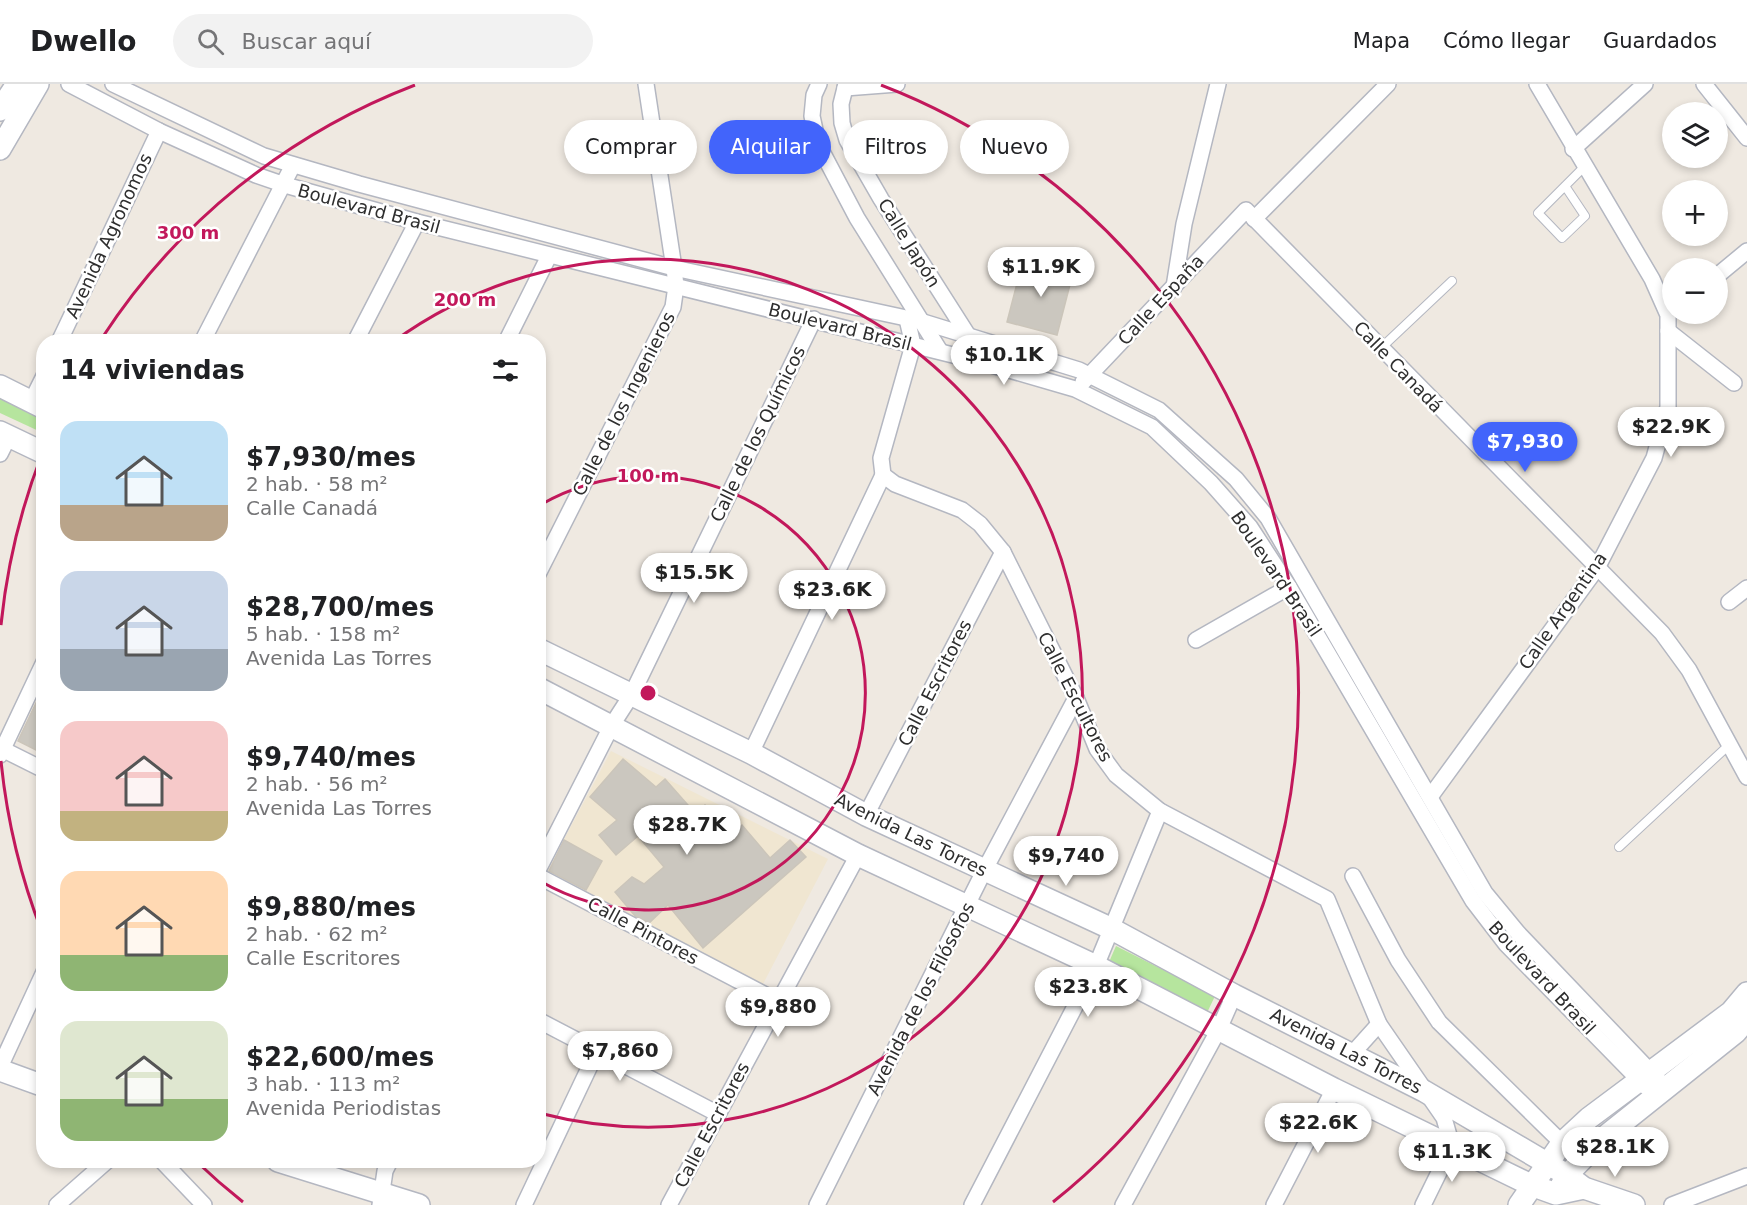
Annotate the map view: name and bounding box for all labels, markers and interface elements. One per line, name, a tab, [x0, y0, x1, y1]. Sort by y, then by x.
search box	[173, 14, 593, 68]
text: Dwello	[30, 25, 137, 58]
icon: search	[194, 25, 227, 58]
text: Buscar aquí	[242, 29, 371, 54]
text: Mapa	[1353, 29, 1410, 53]
text: Cómo llegar	[1443, 29, 1570, 53]
text: Guardados	[1603, 29, 1717, 53]
map controls	[1662, 102, 1728, 324]
button: layers	[1662, 102, 1728, 168]
chip: Comprar	[564, 120, 697, 174]
chip: Alquilar	[709, 120, 831, 174]
chip: Filtros	[843, 120, 948, 174]
chip: Nuevo	[960, 120, 1069, 174]
street label: Avenida Agronomos	[61, 150, 156, 322]
street label: Boulevard Brasil	[295, 179, 443, 238]
button: +	[1662, 180, 1728, 246]
street label: Calle Japón	[874, 195, 945, 291]
text: 300 m	[157, 222, 219, 243]
pin: $11.9K	[992, 247, 1090, 298]
street label: Calle España	[1113, 250, 1208, 349]
text: $11.9K	[1002, 254, 1080, 278]
button: −	[1662, 258, 1728, 324]
text: 200 m	[434, 289, 496, 310]
street label: Boulevard Brasil	[766, 299, 914, 354]
street label: Calle de los Ingenieros	[568, 308, 679, 499]
street label: Calle Canadá	[1350, 317, 1447, 417]
pin: $10.1K	[955, 335, 1053, 386]
street label: Calle de los Químicos	[706, 342, 809, 525]
text: $10.1K	[965, 342, 1043, 366]
icon: filters	[489, 354, 522, 387]
text: 14 viviendas	[60, 355, 245, 385]
pin: $22.9K	[1622, 407, 1720, 458]
text: $22.9K	[1632, 414, 1710, 438]
pin: $7,930	[1476, 422, 1574, 473]
text: $7,930	[1486, 429, 1564, 453]
text: $7,930/mes	[246, 442, 416, 472]
icon: home	[108, 445, 180, 517]
text: 100 m	[617, 465, 679, 486]
text: 2 hab. · 58 m²	[246, 472, 387, 496]
text: Calle Canadá	[246, 496, 378, 520]
street label: Boulevard Brasil	[1227, 507, 1326, 640]
street label: Calle Argentina	[1514, 548, 1611, 673]
pin: $15.5K	[645, 553, 743, 604]
text: $15.5K	[655, 560, 733, 584]
pin: $23.6K	[783, 570, 881, 621]
text: $23.6K	[793, 577, 871, 601]
text: $28,700/mes	[246, 592, 434, 622]
icon: home	[108, 595, 180, 667]
street label: Calle Escritores	[894, 616, 975, 749]
text: 5 hab. · 158 m²	[246, 622, 400, 646]
street label: Calle Escultores	[1034, 628, 1117, 765]
text: Avenida Las Torres	[246, 646, 432, 670]
centre of rings	[638, 683, 658, 703]
text: $9,740/mes	[246, 742, 416, 772]
icon: home	[108, 745, 180, 817]
text: 2 hab. · 56 m²	[246, 772, 387, 796]
street label: Avenida Las Torres	[831, 788, 991, 881]
text: Avenida Las Torres	[246, 796, 432, 820]
pin: $28.7K	[638, 805, 736, 856]
text: $28.7K	[648, 812, 726, 836]
pin: $9,740	[1017, 836, 1115, 887]
text: $9,740	[1027, 843, 1105, 867]
text: $9,880/mes	[246, 892, 416, 922]
street label: Calle Pintores	[584, 892, 702, 969]
icon: home	[108, 895, 180, 967]
street label: Avenida de los Filósofos	[863, 899, 979, 1099]
street label: Boulevard Brasil	[1485, 917, 1600, 1039]
text: 2 hab. · 62 m²	[246, 922, 387, 946]
text: Calle Escritores	[246, 946, 400, 970]
pin: $23.8K	[1039, 967, 1137, 1018]
text: $23.8K	[1049, 974, 1127, 998]
pin: $9,880	[729, 987, 827, 1038]
text: $9,880	[739, 994, 817, 1018]
street label: Avenida Las Torres	[1267, 1003, 1425, 1098]
pin: $7,860	[571, 1031, 669, 1082]
text: $7,860	[581, 1038, 659, 1062]
text: $22,600/mes	[246, 1042, 434, 1072]
icon: home	[108, 1045, 180, 1117]
street label: Calle Escritores	[670, 1058, 753, 1191]
text: 3 hab. · 113 m²	[246, 1072, 400, 1096]
text: Avenida Periodistas	[246, 1096, 441, 1120]
pin: $22.6K	[1269, 1103, 1367, 1154]
text: $22.6K	[1279, 1110, 1357, 1134]
pin: $28.1K	[1566, 1127, 1664, 1178]
pin: $11.3K	[1403, 1132, 1501, 1183]
text: $28.1K	[1576, 1134, 1654, 1158]
text: $11.3K	[1413, 1139, 1491, 1163]

